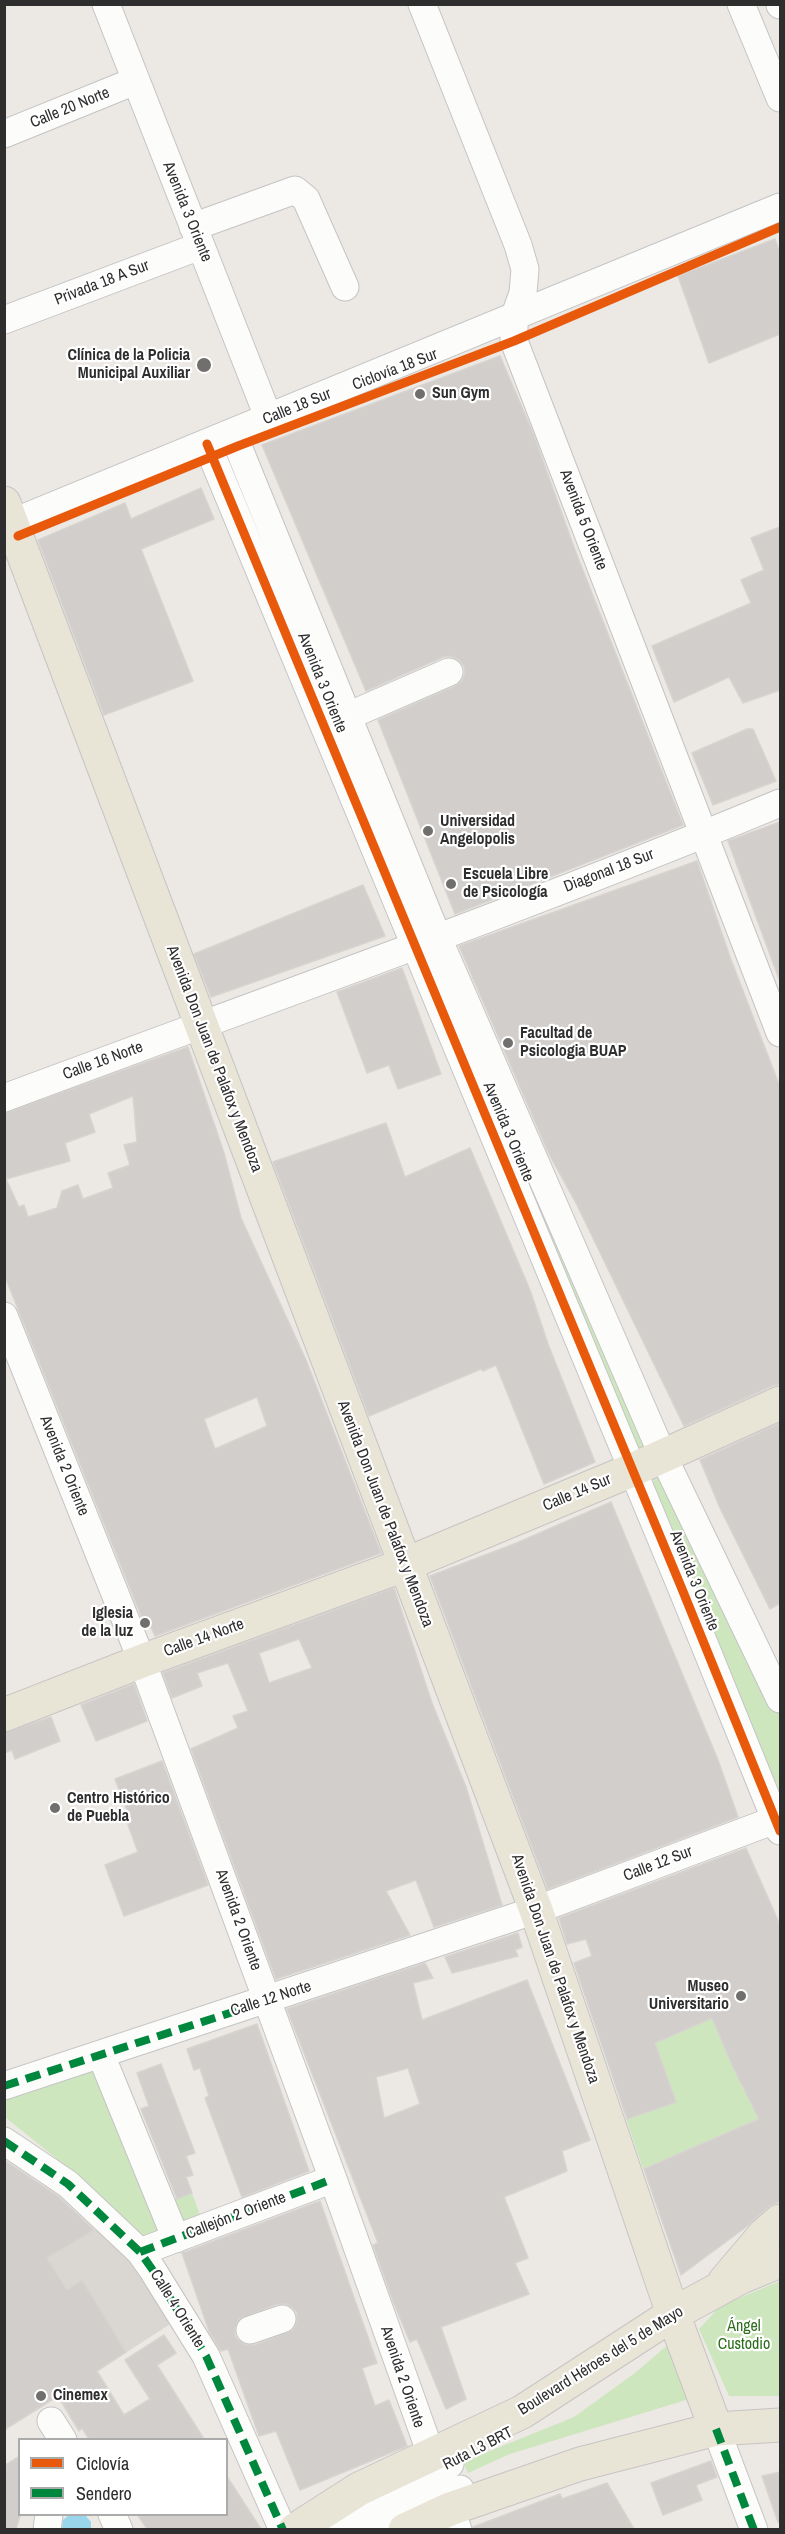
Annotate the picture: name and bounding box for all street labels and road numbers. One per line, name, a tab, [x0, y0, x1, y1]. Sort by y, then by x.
street label: Calle 20 Norte	[28, 83, 112, 133]
street label: Avenida 3 Oriente	[158, 159, 216, 265]
street label: Privada 18 A Sur	[52, 256, 152, 310]
street label: Ciclovía 18 Sur	[350, 345, 440, 395]
street label: Calle 18 Sur	[260, 385, 334, 429]
street label: Avenida 5 Oriente	[555, 467, 611, 573]
street label: Avenida 3 Oriente	[293, 630, 351, 736]
street label: Diagonal 18 Sur	[561, 845, 657, 897]
street label: Avenida Don Juan de Palafox y Mendoza	[162, 943, 266, 1175]
street label: Calle 16 Norte	[60, 1038, 146, 1084]
street label: Avenida 3 Oriente	[478, 1079, 538, 1185]
street label: Avenida Don Juan de Palafox y Mendoza	[333, 1398, 437, 1630]
street label: Avenida 2 Oriente	[35, 1413, 93, 1519]
street label: Calle 14 Sur	[540, 1470, 614, 1516]
street label: Avenida 3 Oriente	[665, 1528, 723, 1634]
street label: Calle 14 Norte	[161, 1615, 247, 1661]
street label: Calle 12 Sur	[621, 1842, 695, 1886]
street label: Avenida Don Juan de Palafox y Mendoza	[507, 1852, 603, 2086]
street label: Avenida 2 Oriente	[211, 1867, 265, 1973]
street label: Calle 12 Norte	[228, 1977, 314, 2021]
street label: Callejón 2 Oriente	[183, 2188, 289, 2244]
street label: Calle 4 Oriente	[145, 2266, 209, 2352]
street label: Boulevard Héroes del 5 de Mayo	[515, 2302, 687, 2420]
street label: Avenida 2 Oriente	[376, 2324, 428, 2430]
street label: Ruta L3 BRT	[440, 2423, 516, 2475]

